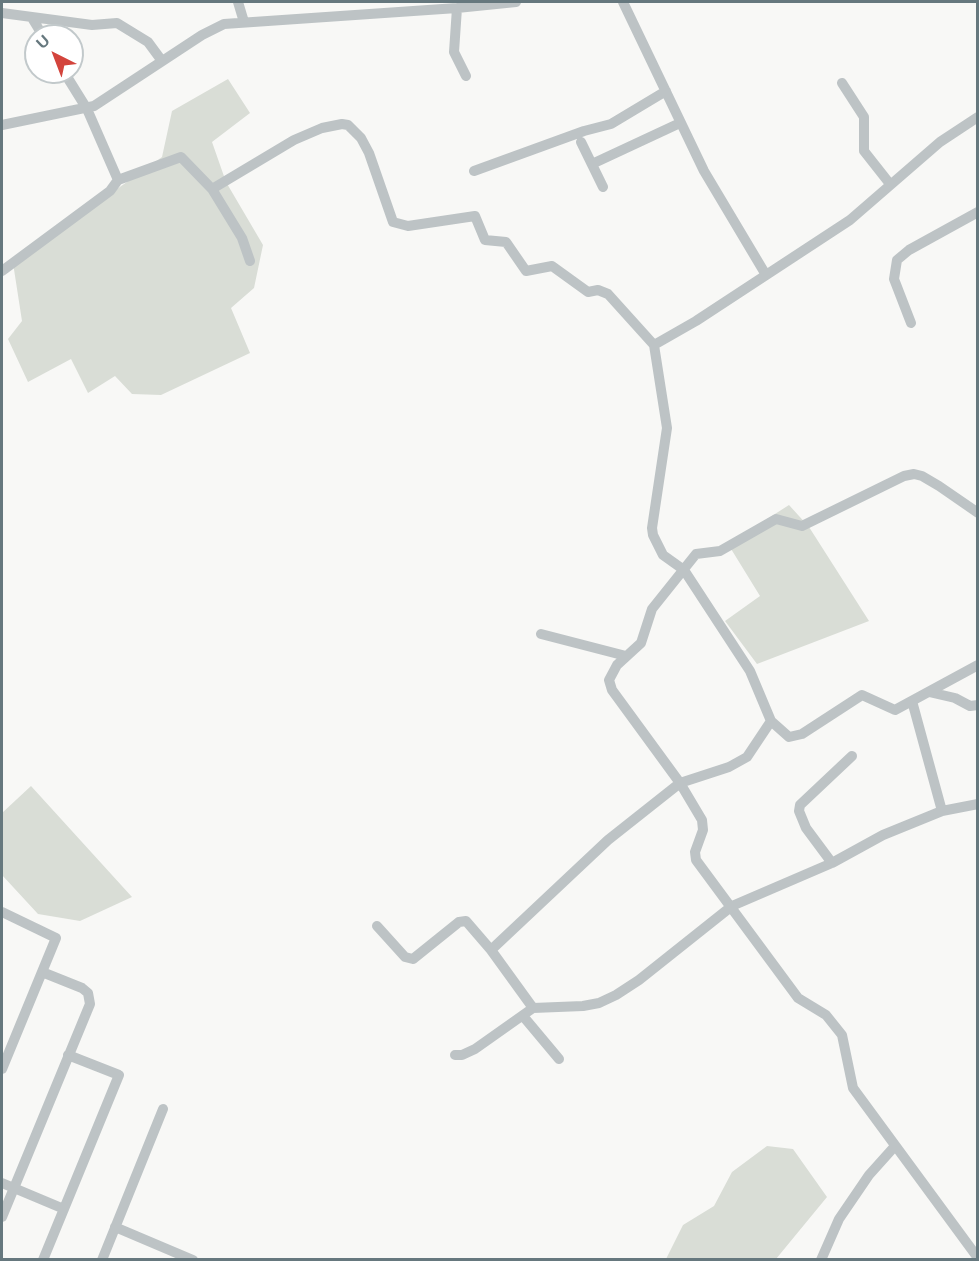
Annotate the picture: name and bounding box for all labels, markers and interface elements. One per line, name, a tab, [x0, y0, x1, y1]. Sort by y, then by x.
north arrow	[24, 24, 84, 84]
text: U	[33, 32, 53, 52]

